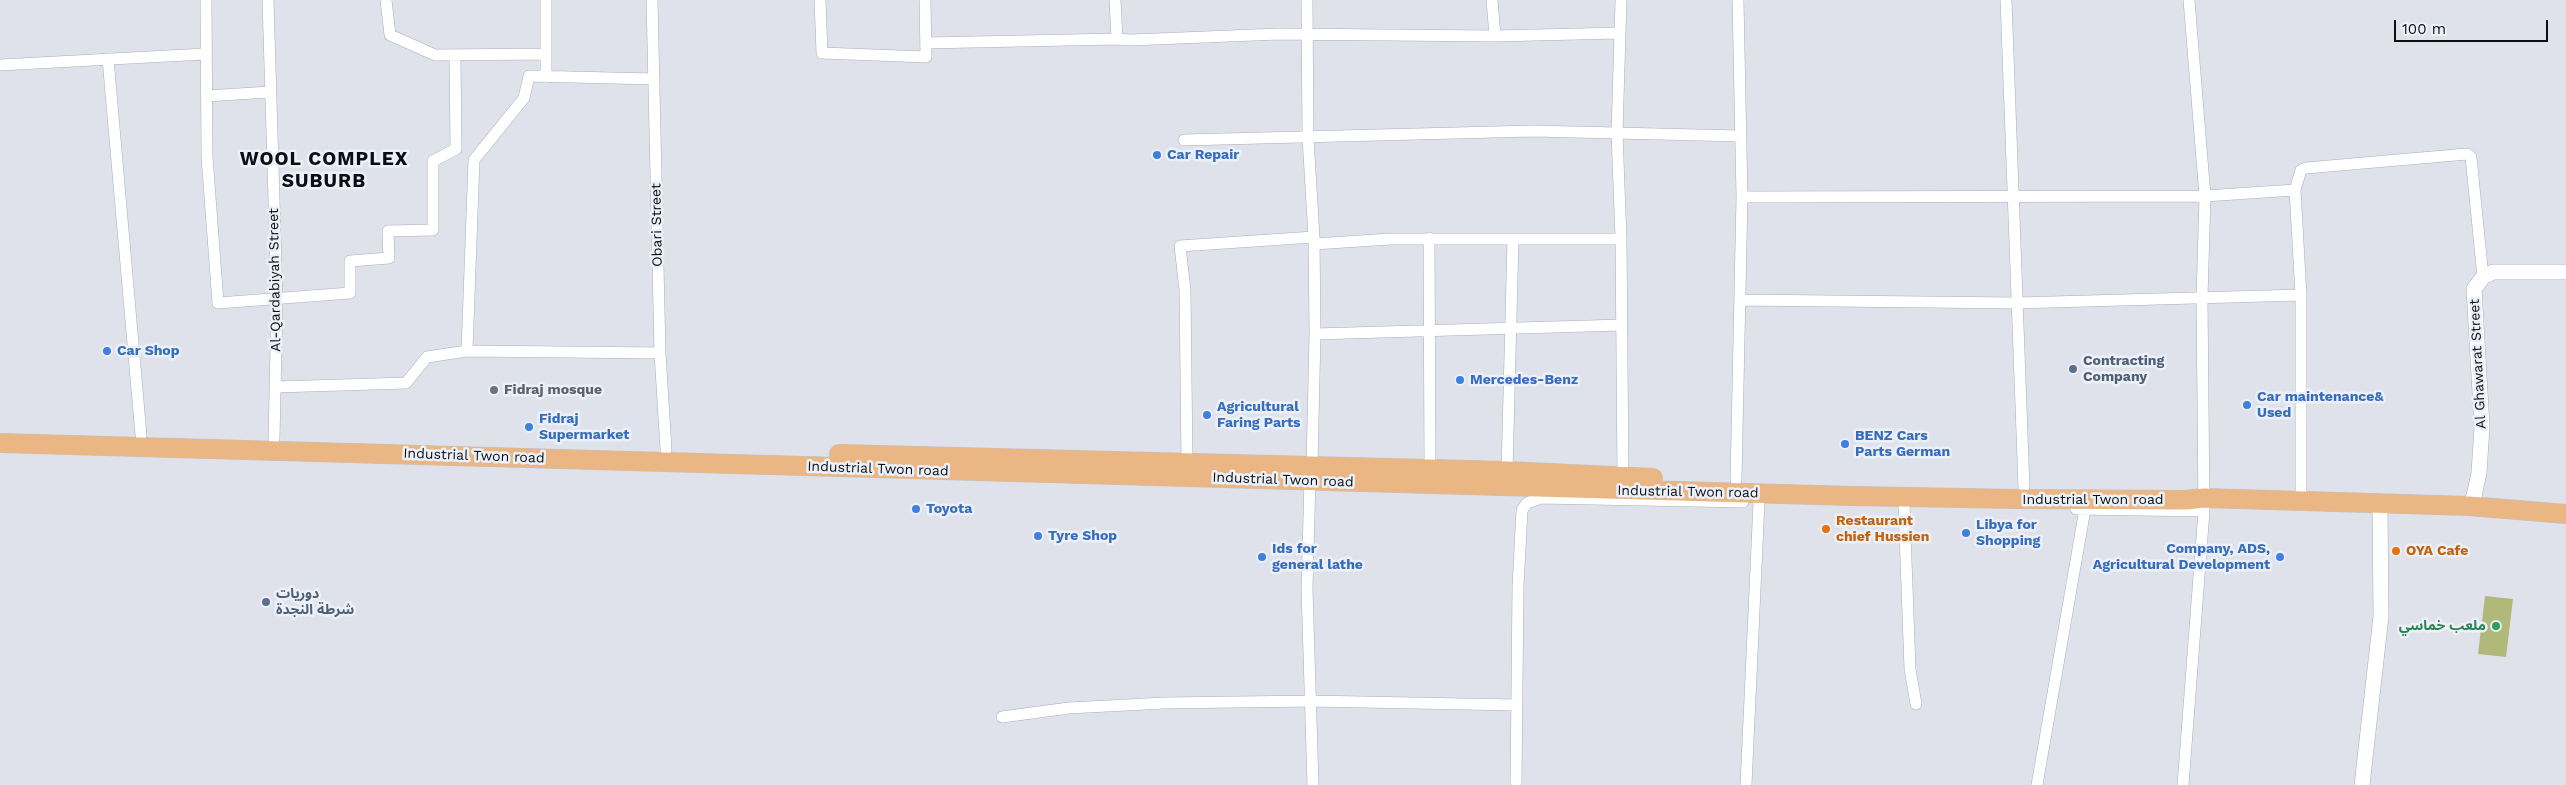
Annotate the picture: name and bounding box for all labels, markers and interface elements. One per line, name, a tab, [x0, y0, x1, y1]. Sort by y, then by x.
scale bar	[2396, 10, 2550, 42]
text: 100 m	[2402, 20, 2446, 38]
place label: Car Repair	[1167, 147, 1239, 163]
district label: WOOL COMPLEX SUBURB	[238, 148, 410, 192]
marker: Car Repair	[1151, 149, 1163, 161]
street label: Obari Street	[648, 183, 666, 267]
street label: Al-Qardabiyah Street	[265, 208, 285, 352]
street label: Al Ghawarat Street	[2466, 299, 2490, 429]
place label: Car Shop	[117, 343, 180, 359]
marker: Car Shop	[101, 345, 113, 357]
place label: Contracting Company	[2083, 353, 2164, 386]
marker: Contracting Company	[2067, 363, 2079, 375]
place label: Mercedes-Benz	[1470, 372, 1578, 388]
marker: Mercedes-Benz	[1454, 374, 1466, 386]
place label: Fidraj mosque	[504, 382, 602, 398]
marker: Fidraj mosque	[488, 384, 500, 396]
place label: Car maintenance& Used	[2257, 389, 2383, 422]
place label: Agricultural Faring Parts	[1217, 399, 1301, 432]
marker: Car maintenance& Used	[2241, 399, 2253, 411]
marker: Agricultural Faring Parts	[1201, 409, 1213, 421]
place label: Fidraj Supermarket	[539, 411, 629, 444]
marker: Fidraj Supermarket	[523, 421, 535, 433]
place label: BENZ Cars Parts German	[1855, 428, 1950, 461]
marker: BENZ Cars Parts German	[1839, 438, 1851, 450]
street label: Industrial Twon road	[403, 445, 545, 467]
street label: Industrial Twon road	[807, 458, 949, 480]
street label: Industrial Twon road	[1212, 469, 1354, 491]
street label: Industrial Twon road	[1617, 482, 1759, 502]
street label: Industrial Twon road	[2022, 492, 2164, 508]
place label: Toyota	[926, 501, 972, 517]
marker: Toyota	[910, 503, 922, 515]
place label: Restaurant chief Hussien	[1836, 513, 1929, 546]
place label: Libya for Shopping	[1976, 517, 2040, 550]
marker: Restaurant chief Hussien	[1820, 523, 1832, 535]
marker: Libya for Shopping	[1960, 527, 1972, 539]
place label: Tyre Shop	[1048, 528, 1117, 544]
marker: Tyre Shop	[1032, 530, 1044, 542]
place label: Ids for general lathe	[1272, 541, 1363, 574]
place label: Company, ADS, Agricultural Development	[2093, 541, 2270, 574]
place label: OYA Cafe	[2406, 543, 2468, 559]
marker: OYA Cafe	[2390, 545, 2402, 557]
marker: Ids for general lathe	[1256, 551, 1268, 563]
marker: Company, ADS, Agricultural Development	[2274, 551, 2286, 563]
place label: دوريات شرطة النجدة	[276, 586, 354, 618]
marker: دوريات شرطة النجدة	[260, 596, 272, 608]
place label: ملعب خماسي	[2399, 618, 2486, 634]
marker: ملعب خماسي	[2490, 620, 2502, 632]

